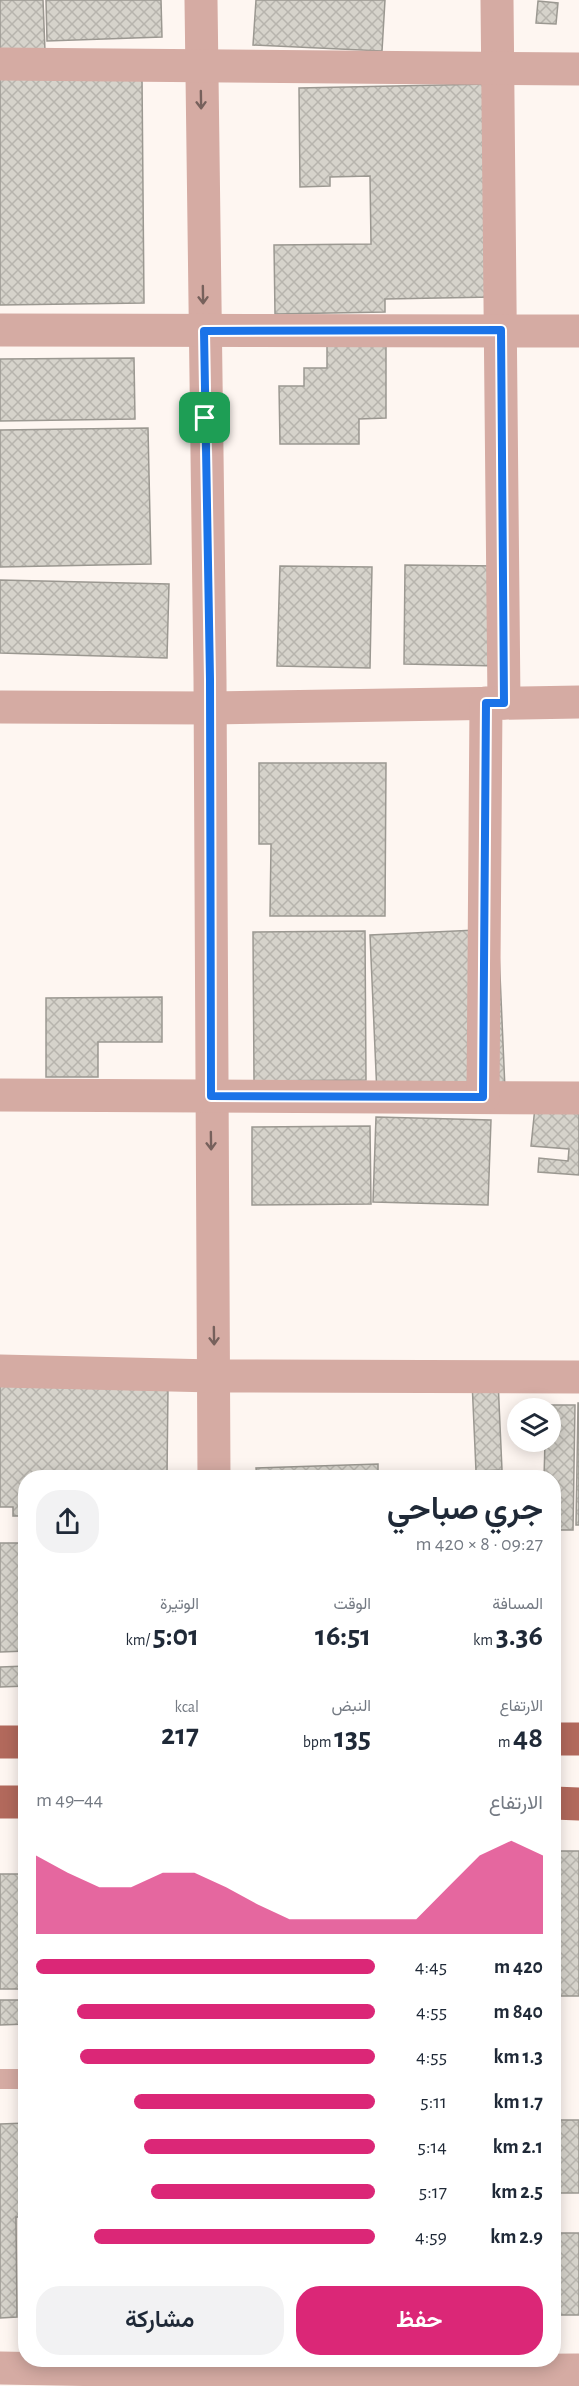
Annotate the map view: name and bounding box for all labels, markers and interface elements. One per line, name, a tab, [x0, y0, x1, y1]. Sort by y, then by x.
one-way arrow	[195, 90, 206, 110]
one-way arrow	[197, 285, 209, 305]
pin	[179, 392, 230, 443]
icon: arrive	[188, 401, 221, 434]
one-way arrow	[205, 1131, 217, 1151]
one-way arrow	[208, 1326, 220, 1346]
map controls	[507, 1398, 561, 1452]
button: layers	[507, 1398, 561, 1452]
button: share	[36, 1490, 99, 1553]
text: جري صباحي	[387, 1493, 543, 1526]
text: 09:27 · 8 × 420 m	[416, 1534, 543, 1554]
text: الوتيرة	[160, 1596, 199, 1612]
text: الوقت	[333, 1596, 371, 1612]
text: المسافة	[492, 1596, 543, 1612]
text: 5:01	[153, 1621, 199, 1651]
text: 16:51	[315, 1621, 371, 1651]
text: 3.36	[496, 1621, 543, 1651]
text: /km	[125, 1632, 153, 1648]
text: km	[473, 1632, 496, 1648]
text: النبض	[331, 1698, 371, 1714]
text: الارتفاع	[500, 1698, 543, 1714]
text: kcal	[175, 1699, 199, 1715]
text: 217	[161, 1720, 199, 1750]
text: 135	[334, 1723, 371, 1753]
text: 48	[513, 1723, 543, 1753]
text: bpm	[303, 1734, 334, 1750]
text: m	[498, 1734, 513, 1750]
text: 44–49 m	[36, 1790, 103, 1810]
text: الارتفاع	[489, 1793, 543, 1813]
text: 4:45	[415, 1957, 447, 1977]
text: 420 m	[494, 1957, 543, 1977]
text: 4:55	[416, 2002, 447, 2022]
text: 840 m	[493, 2002, 543, 2022]
text: 4:55	[416, 2047, 447, 2067]
text: 1.3 km	[494, 2047, 543, 2067]
text: 5:11	[420, 2092, 447, 2112]
text: 1.7 km	[494, 2092, 543, 2112]
text: 5:14	[418, 2137, 447, 2157]
text: 2.1 km	[493, 2137, 543, 2157]
text: 5:17	[419, 2182, 447, 2202]
text: 2.5 km	[491, 2182, 543, 2202]
text: 4:59	[415, 2227, 447, 2247]
text: 2.9 km	[490, 2227, 543, 2247]
button: مشاركة	[36, 2286, 284, 2355]
button: حفظ	[296, 2286, 543, 2355]

